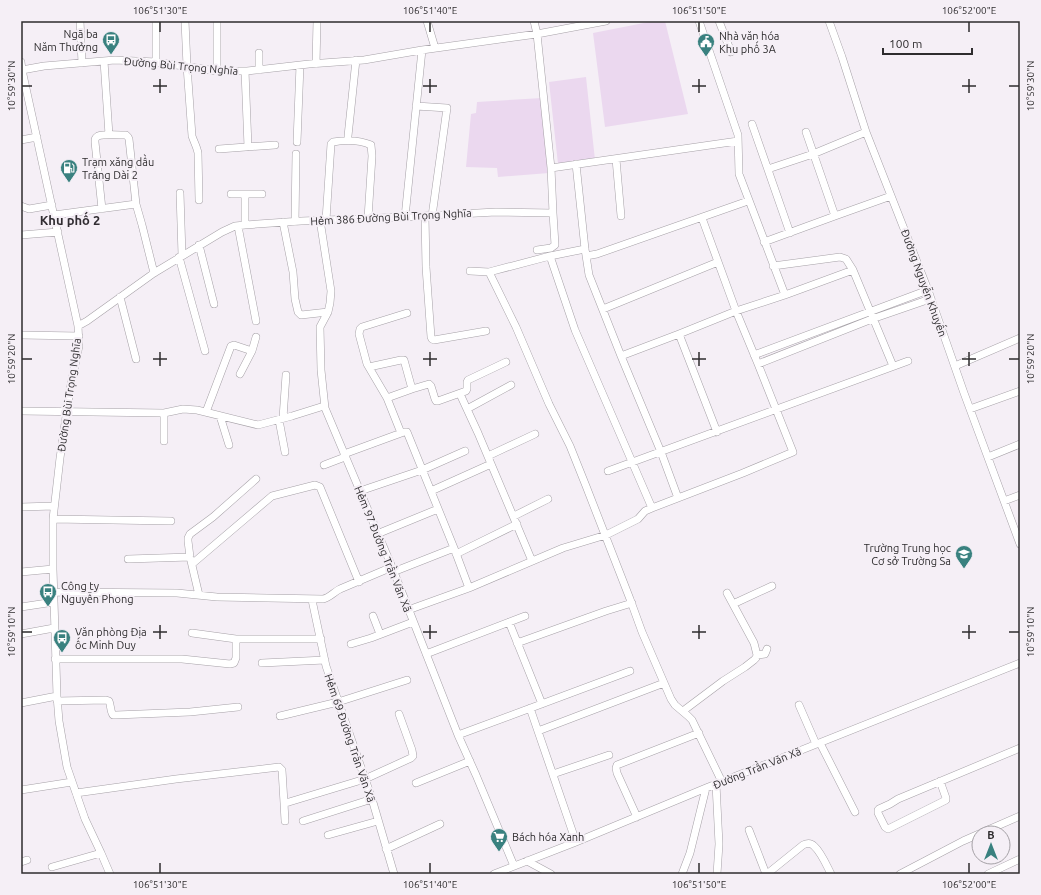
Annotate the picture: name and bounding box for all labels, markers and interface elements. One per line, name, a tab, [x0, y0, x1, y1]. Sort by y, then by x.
text: 106°51'30"E	[133, 5, 188, 16]
text: 106°51'40"E	[403, 5, 458, 16]
text: 106°51'50"E	[672, 5, 727, 16]
text: 106°52'00"E	[942, 5, 997, 16]
place label: Ngã ba Năm Thưởng	[34, 28, 98, 53]
bus stop icon: Ngã ba Năm Thưởng	[101, 30, 121, 55]
place label: Nhà văn hóa Khu phố 3A	[719, 30, 780, 55]
scale bar	[883, 30, 972, 56]
public building icon: Nhà văn hóa Khu phố 3A	[696, 32, 716, 57]
text: 100 m	[889, 37, 922, 50]
street label: Đường Bùi Trọng Nghĩa	[123, 55, 239, 78]
text: 10°59'30"N	[6, 61, 17, 111]
text: 10°59'30"N	[1025, 61, 1036, 111]
place label: Trạm xăng dầu Trảng Dài 2	[82, 154, 154, 181]
fuel station icon: Trạm xăng dầu Trảng Dài 2	[59, 158, 79, 183]
street label: Hẻm 386 Đường Bùi Trọng Nghĩa	[310, 207, 472, 228]
district label: Khu phố 2	[40, 211, 100, 227]
street label: Đường Nguyễn Khuyến	[899, 227, 951, 338]
text: 10°59'20"N	[6, 334, 17, 384]
text: 10°59'20"N	[1025, 334, 1036, 384]
street label: Đường Bùi Trọng Nghĩa	[55, 337, 84, 453]
street label: Hẻm 97 Đường Trần Văn Xã	[352, 484, 415, 614]
place label: Trường Trung học Cơ sở Trường Sa	[864, 542, 951, 567]
school or university icon: Trường Trung học Cơ sở Trường Sa	[954, 544, 974, 569]
place label: Công ty Nguyễn Phong	[61, 580, 134, 605]
bus stop icon: Công ty Nguyễn Phong	[38, 582, 58, 607]
text: 10°59'10"N	[6, 607, 17, 657]
text: 10°59'10"N	[1025, 607, 1036, 657]
place label: Văn phòng Địa ốc Minh Duy	[75, 626, 147, 651]
bus stop icon: Văn phòng Địa ốc Minh Duy	[52, 628, 72, 653]
street label: Hẻm 69 Đường Trần Văn Xã	[322, 672, 379, 804]
street label: Đường Trần Văn Xã	[711, 743, 803, 791]
north arrow	[971, 825, 1011, 865]
supermarket icon: Bách hóa Xanh	[489, 827, 509, 852]
text: B	[987, 829, 995, 841]
place label: Bách hóa Xanh	[512, 831, 584, 843]
text: 106°51'30"E	[133, 879, 188, 890]
text: 106°51'40"E	[403, 879, 458, 890]
text: 106°51'50"E	[672, 879, 727, 890]
text: 106°52'00"E	[942, 879, 997, 890]

